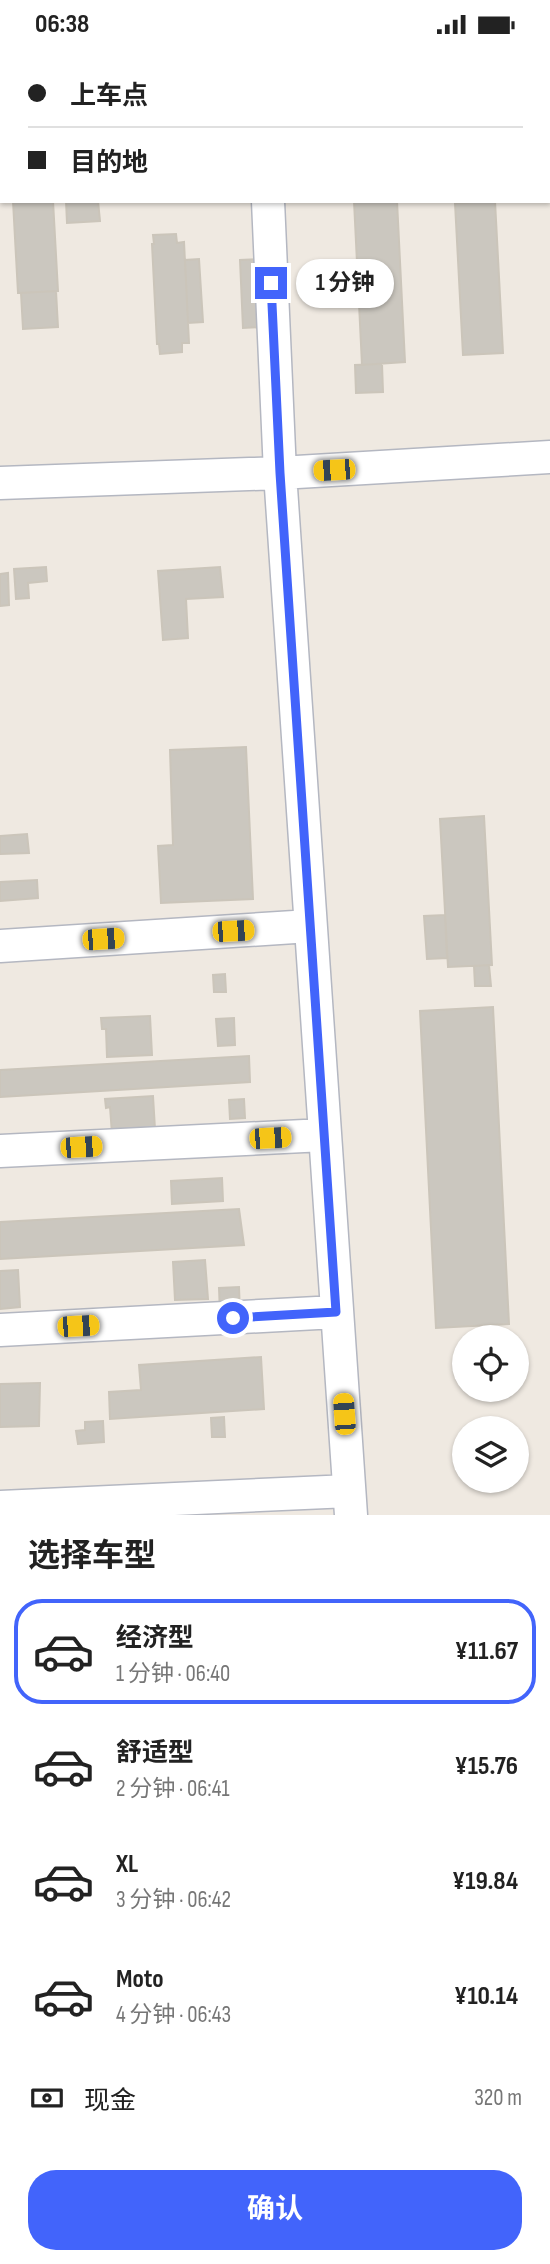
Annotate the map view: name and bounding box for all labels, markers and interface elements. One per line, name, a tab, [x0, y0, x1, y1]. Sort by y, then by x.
text: 06:38	[35, 9, 89, 40]
text: 上车点	[70, 81, 148, 112]
text: 目的地	[70, 148, 148, 179]
callout: 1 分钟	[296, 259, 394, 307]
route end	[255, 267, 287, 299]
text: 1 分钟	[316, 269, 374, 297]
car	[313, 458, 356, 482]
car	[212, 919, 255, 943]
car	[82, 927, 125, 951]
car	[249, 1126, 292, 1150]
car	[60, 1135, 103, 1159]
route start	[217, 1302, 249, 1334]
car	[57, 1314, 100, 1338]
map controls	[452, 1325, 529, 1493]
button: locate	[452, 1325, 529, 1402]
car	[333, 1392, 356, 1436]
button: layers	[452, 1416, 529, 1493]
text: 选择车型	[28, 1537, 156, 1576]
icon: car	[32, 1620, 95, 1683]
text: 经济型	[116, 1623, 194, 1654]
text: ¥11.67	[455, 1636, 518, 1667]
text: 1 分钟 · 06:40	[116, 1660, 230, 1688]
icon: car	[32, 1735, 95, 1798]
text: 舒适型	[116, 1738, 194, 1769]
text: ¥15.76	[455, 1751, 518, 1782]
text: 2 分钟 · 06:41	[116, 1775, 229, 1803]
text: XL	[116, 1849, 138, 1880]
icon: car	[32, 1850, 95, 1913]
text: ¥19.84	[452, 1866, 518, 1897]
text: 3 分钟 · 06:42	[116, 1886, 231, 1914]
text: Moto	[116, 1964, 164, 1995]
icon: car	[32, 1965, 95, 2028]
text: ¥10.14	[454, 1981, 518, 2012]
text: 4 分钟 · 06:43	[116, 2001, 231, 2029]
icon: cash	[28, 2079, 66, 2117]
text: 320 m	[474, 2084, 522, 2112]
text: 现金	[84, 2086, 136, 2117]
button: 确认	[28, 2170, 522, 2250]

